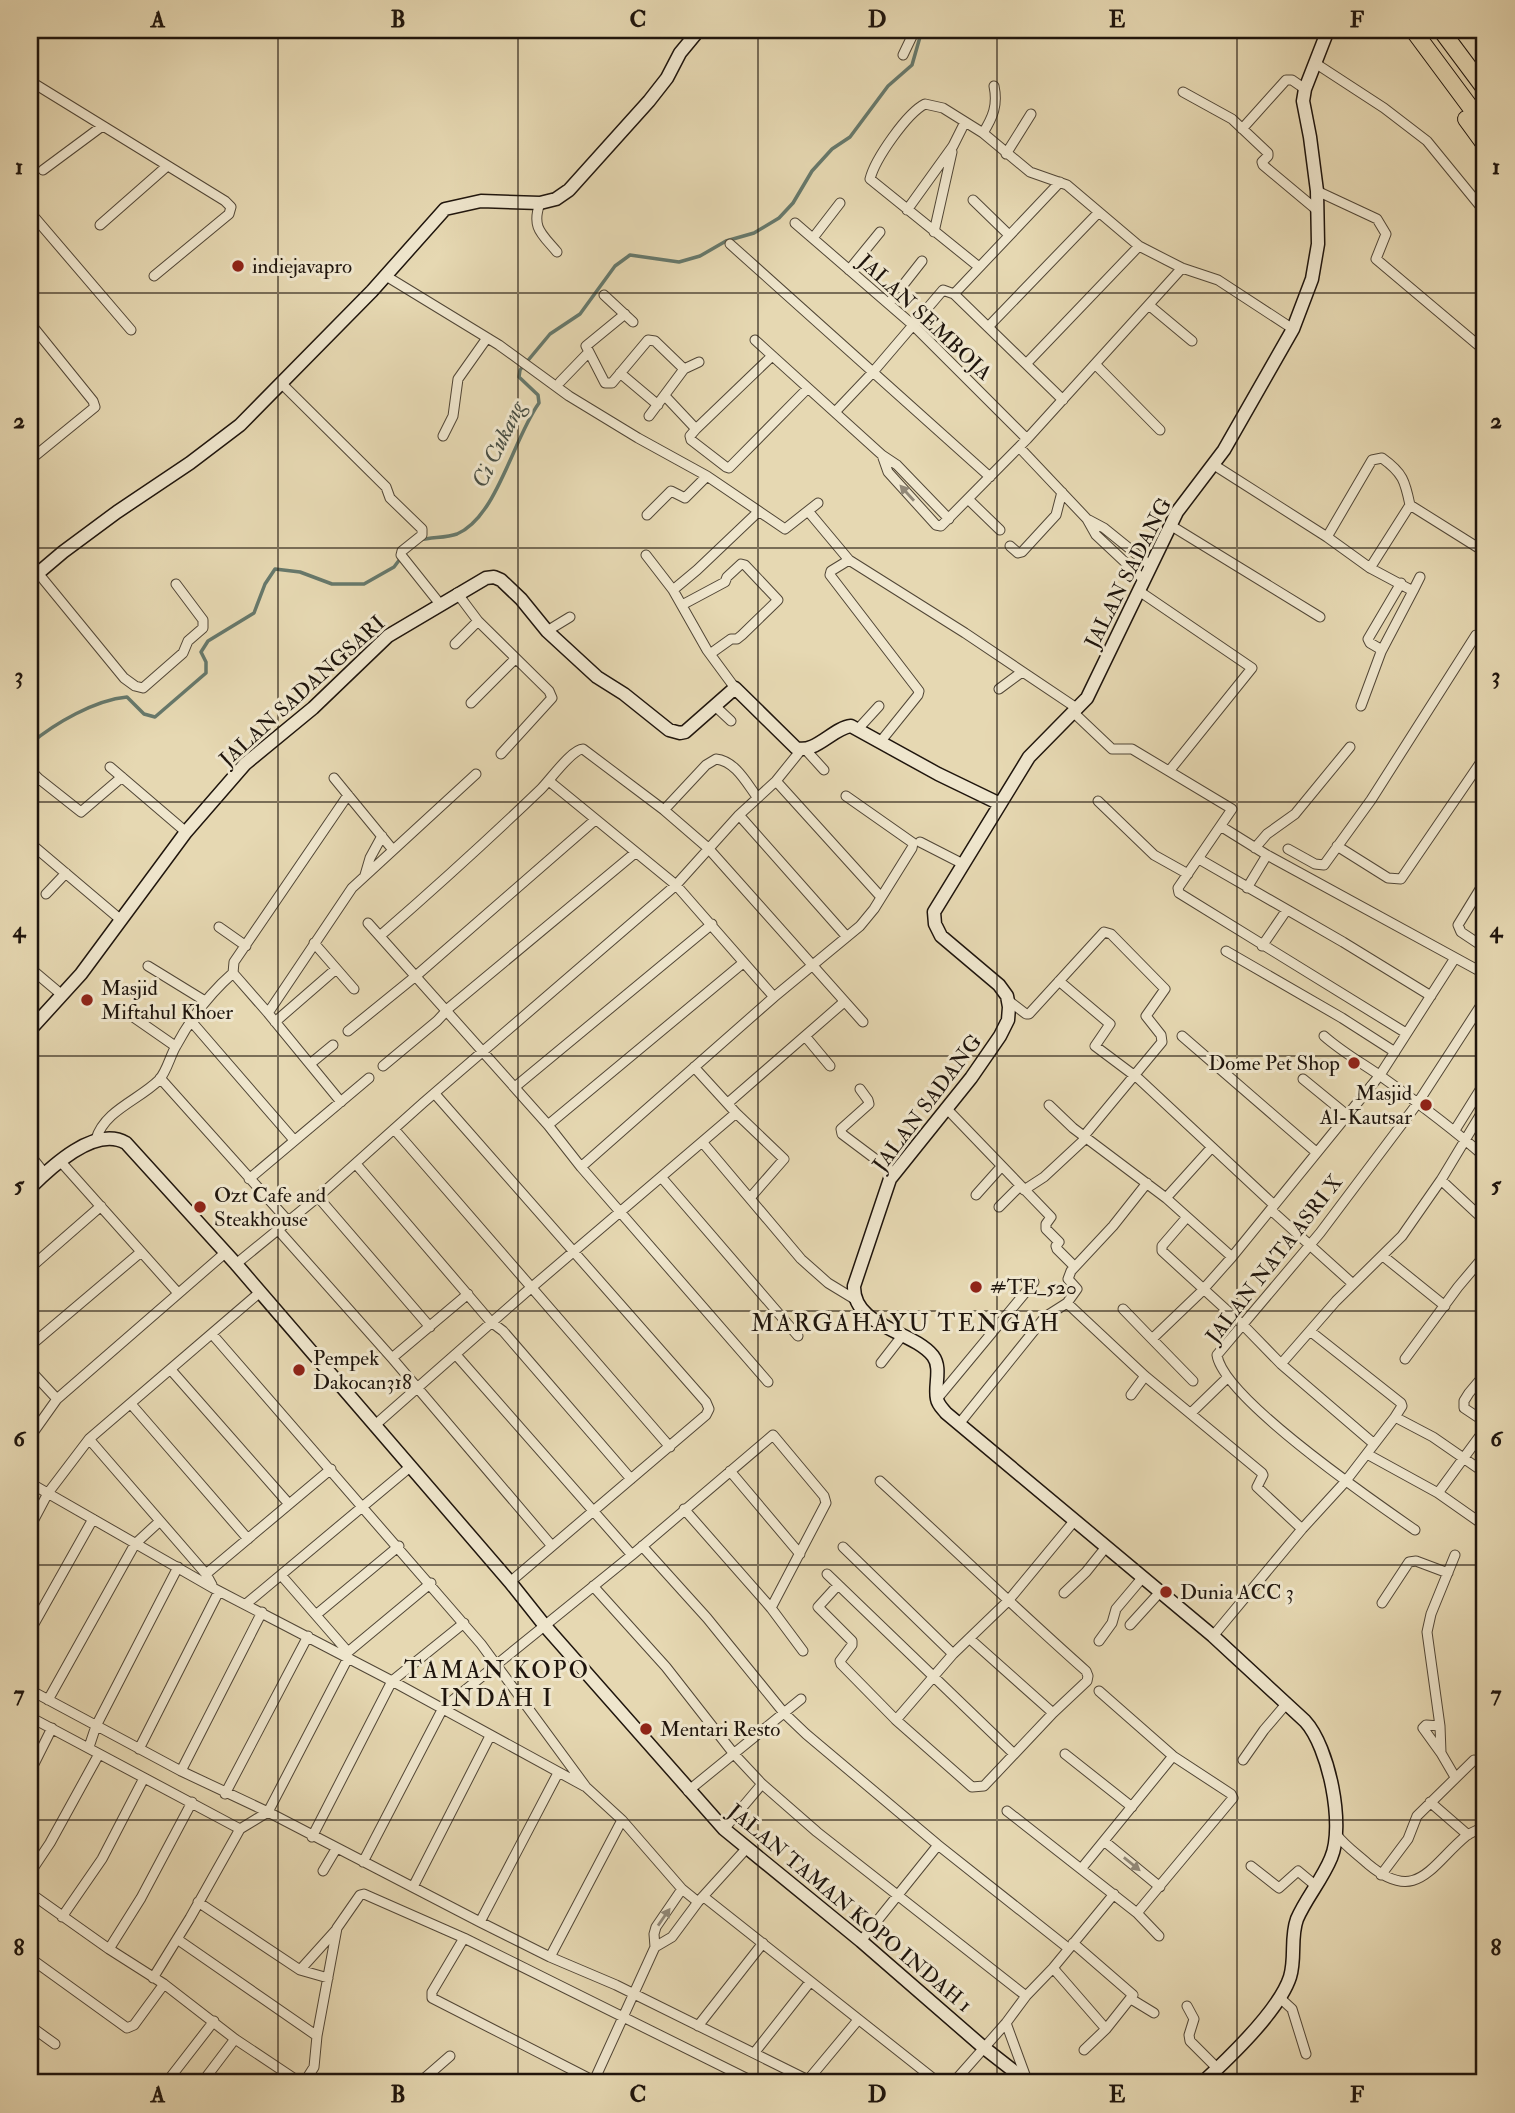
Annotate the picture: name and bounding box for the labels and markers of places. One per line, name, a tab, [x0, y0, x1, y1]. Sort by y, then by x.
place label: indiejavapro	[252, 253, 352, 280]
marker: indiejavapro	[230, 258, 246, 274]
place label: Masjid Miftahul Khoer	[101, 975, 233, 1026]
marker: Masjid Miftahul Khoer	[79, 992, 95, 1008]
place label: Dome Pet Shop	[1208, 1050, 1340, 1077]
marker: Dome Pet Shop	[1346, 1055, 1362, 1071]
place label: Masjid Al-Kautsar	[1319, 1080, 1413, 1131]
marker: Masjid Al-Kautsar	[1418, 1097, 1434, 1113]
place label: Ozt Cafe and Steakhouse	[214, 1182, 327, 1233]
marker: Ozt Cafe and Steakhouse	[192, 1199, 208, 1215]
place label: #TE_520	[990, 1274, 1077, 1301]
marker: #TE_520	[968, 1279, 984, 1295]
place label: Pempek Dakocan318	[313, 1345, 412, 1396]
marker: Pempek Dakocan318	[291, 1362, 307, 1378]
place label: Dunia ACC 3	[1180, 1579, 1294, 1606]
marker: Dunia ACC 3	[1158, 1584, 1174, 1600]
place label: Mentari Resto	[660, 1716, 780, 1743]
marker: Mentari Resto	[638, 1721, 654, 1737]

